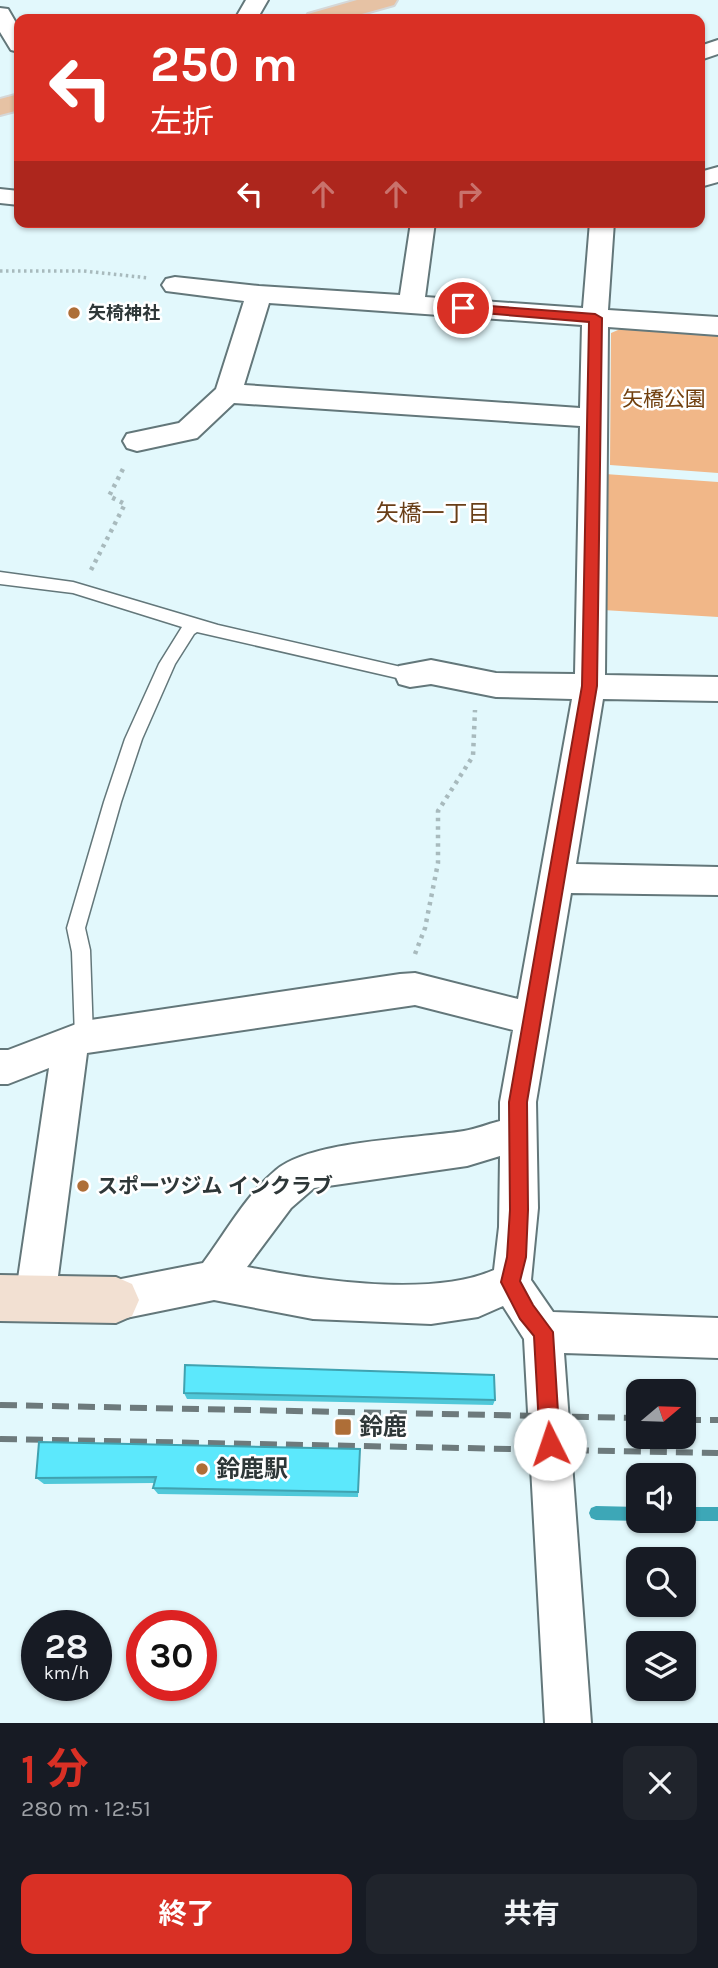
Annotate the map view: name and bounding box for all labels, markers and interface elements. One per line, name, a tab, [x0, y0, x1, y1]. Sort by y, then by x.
text: 250 m	[150, 36, 298, 93]
icon: left	[35, 42, 126, 133]
text: 左折	[150, 103, 214, 140]
icon: left	[231, 175, 269, 213]
icon: ahead	[304, 175, 342, 213]
icon: ahead	[377, 175, 415, 213]
icon: right	[450, 175, 488, 213]
pin	[433, 278, 493, 338]
icon: arrive	[444, 289, 482, 327]
place label: 矢椅神社	[88, 302, 160, 324]
marker: 矢椅神社	[66, 305, 82, 321]
park label: 矢橋公園	[622, 387, 706, 411]
district label: 矢橋一丁目	[376, 500, 491, 527]
place label: スポーツジム インクラブ	[97, 1174, 333, 1198]
marker: スポーツジム インクラブ	[75, 1178, 91, 1194]
north arrow	[626, 1379, 696, 1449]
map controls	[626, 1379, 696, 1701]
position arrow	[513, 1407, 587, 1481]
place label: 鈴鹿	[359, 1413, 407, 1441]
marker: 鈴鹿	[333, 1417, 353, 1437]
place label: 鈴鹿駅	[216, 1455, 288, 1483]
marker: 鈴鹿駅	[194, 1461, 210, 1477]
button: sound	[626, 1463, 696, 1533]
button: search	[626, 1547, 696, 1617]
speed limit sign: 30	[126, 1610, 217, 1701]
text: 28	[45, 1626, 88, 1667]
button: layers	[626, 1631, 696, 1701]
text: km/h	[44, 1662, 89, 1684]
text: 1 分	[21, 1744, 89, 1794]
button: close	[623, 1746, 697, 1820]
text: 280 m · 12:51	[21, 1795, 151, 1822]
button: 終了	[21, 1874, 352, 1954]
button: 共有	[366, 1874, 697, 1954]

